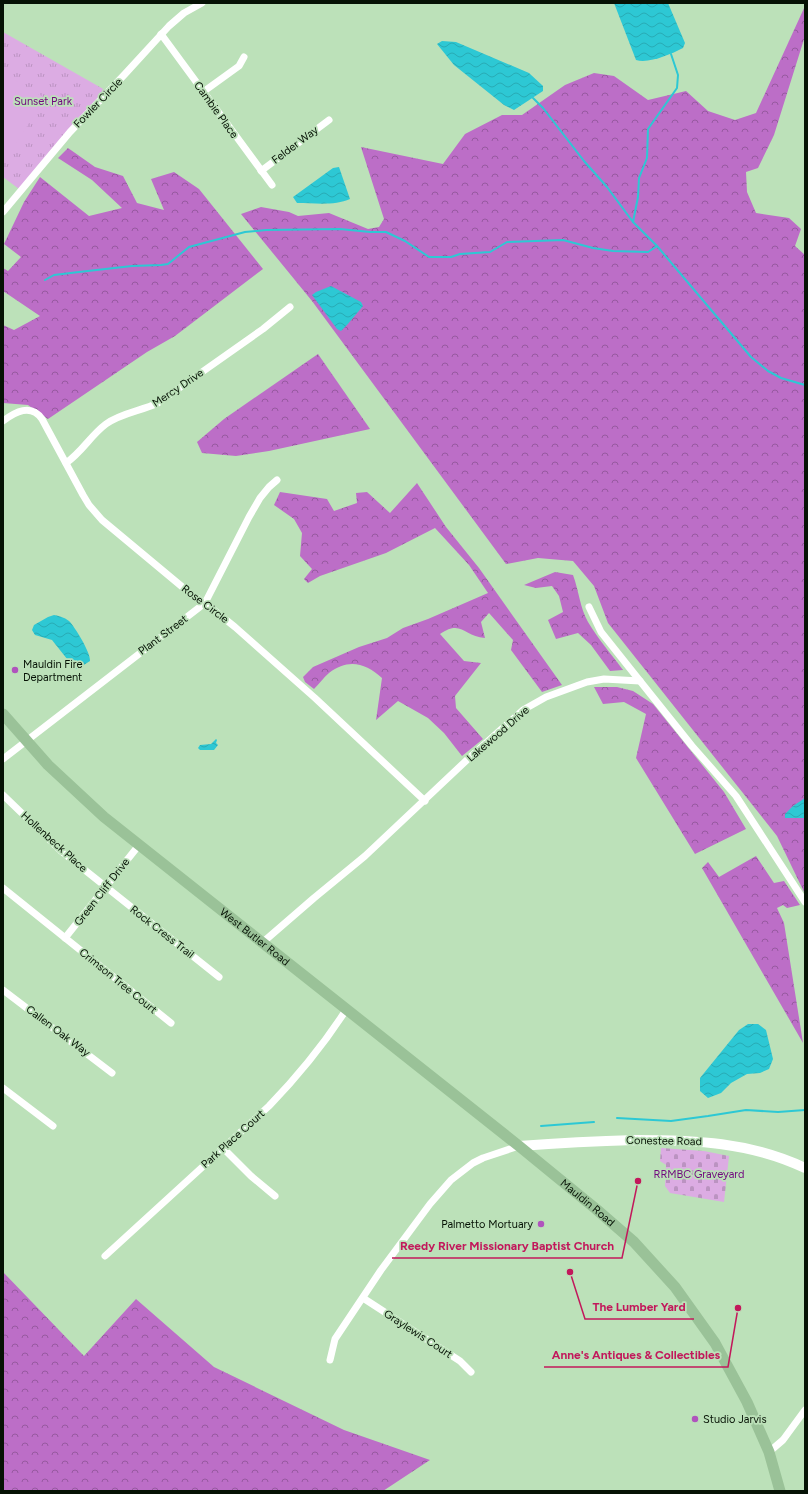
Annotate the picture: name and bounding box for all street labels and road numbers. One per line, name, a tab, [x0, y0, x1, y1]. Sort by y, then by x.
street label: Fowler Circle	[71, 75, 125, 131]
street label: Cambie Place	[191, 79, 241, 141]
street label: Felder Way	[269, 123, 321, 167]
street label: Mercy Drive	[150, 366, 206, 410]
street label: Rose Circle	[179, 582, 231, 626]
street label: Plant Street	[136, 612, 190, 658]
street label: Lakewood Drive	[464, 703, 532, 765]
street label: Hollenbeck Place	[18, 809, 90, 875]
street label: Green Cliff Drive	[72, 856, 132, 928]
street label: Rock Cress Trail	[127, 903, 197, 961]
street label: West Butler Road	[217, 905, 292, 968]
street label: Crimson Tree Court	[77, 946, 159, 1016]
street label: Callen Oak Way	[23, 1003, 93, 1059]
street label: Park Place Court	[199, 1107, 267, 1171]
street label: Conestee Road	[626, 1134, 702, 1148]
street label: Mauldin Road	[558, 1176, 618, 1229]
street label: Graylewis Court	[381, 1307, 455, 1361]

